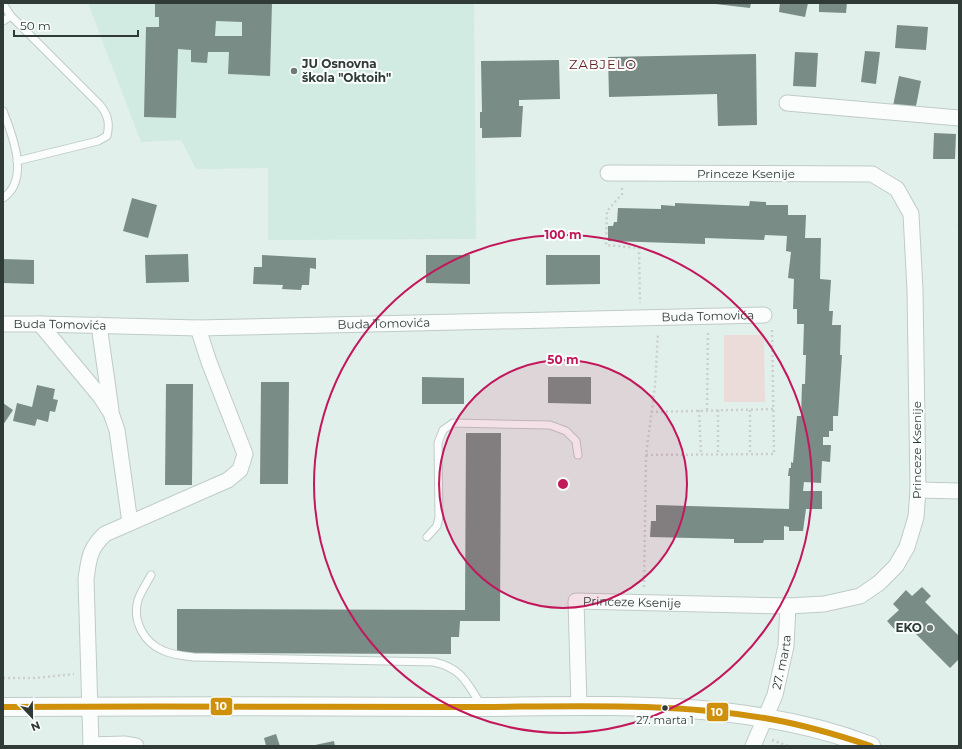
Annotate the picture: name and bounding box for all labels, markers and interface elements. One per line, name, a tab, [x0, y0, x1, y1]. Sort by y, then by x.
scale bar	[14, 12, 138, 38]
text: 50 m	[20, 18, 51, 33]
place label: JU Osnovna škola "Oktoih"	[301, 56, 391, 85]
district label: ZABJELO	[569, 56, 637, 72]
marker: JU Osnovna škola "Oktoih"	[289, 66, 299, 76]
street label: Princeze Ksenije	[697, 166, 795, 181]
text: 100 m	[545, 227, 581, 242]
street label: Buda Tomovića	[661, 307, 754, 324]
street label: Buda Tomovića	[337, 315, 431, 332]
street label: Buda Tomovića	[14, 316, 107, 333]
text: 50 m	[547, 352, 579, 367]
street label: Princeze Ksenije	[909, 401, 924, 499]
centre of rings	[556, 477, 570, 491]
street label: Princeze Ksenije	[583, 593, 681, 610]
place label: EKO	[895, 620, 922, 635]
marker: EKO	[925, 623, 935, 633]
street label: 27. marta	[768, 635, 794, 691]
north arrow	[12, 697, 52, 737]
line badge: 10	[210, 697, 233, 716]
text: 10	[215, 699, 227, 713]
line badge: 10	[706, 702, 729, 722]
marker: 27. marta 1	[660, 703, 670, 713]
text: 10	[711, 705, 723, 719]
place label: 27. marta 1	[636, 713, 694, 727]
text: N	[29, 718, 42, 734]

